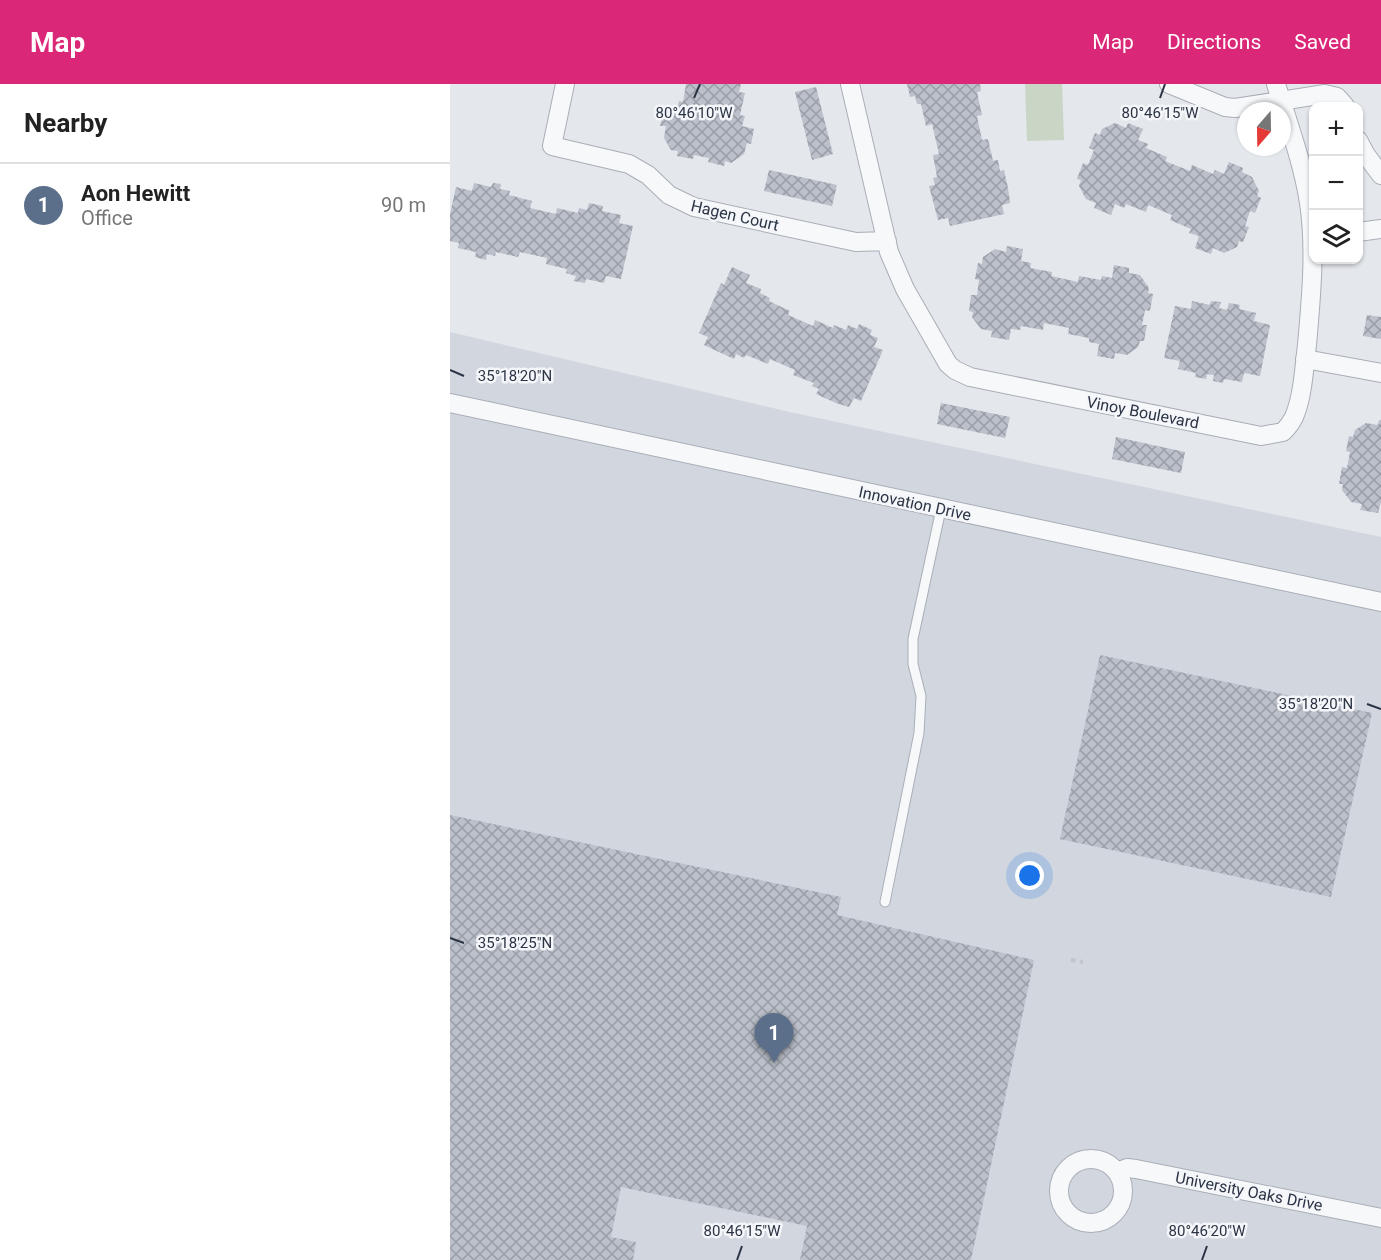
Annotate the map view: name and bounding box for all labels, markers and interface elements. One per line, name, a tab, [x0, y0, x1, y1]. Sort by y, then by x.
text: Map	[30, 26, 85, 59]
text: Map	[1092, 30, 1134, 54]
text: Directions	[1167, 30, 1261, 54]
text: Saved	[1294, 30, 1351, 54]
north arrow	[1237, 102, 1291, 156]
map controls	[1309, 102, 1363, 264]
button: +	[1309, 102, 1363, 156]
text: 80°46'10"W	[656, 104, 732, 122]
text: 80°46'15"W	[1122, 104, 1198, 122]
text: Nearby	[24, 108, 107, 138]
button: −	[1309, 156, 1363, 210]
text: Aon Hewitt	[81, 181, 190, 206]
text: 1	[38, 193, 49, 217]
text: 90 m	[381, 193, 426, 217]
street label: Hagen Court	[689, 196, 781, 235]
text: Office	[81, 206, 133, 230]
button: layers	[1309, 210, 1363, 264]
text: 35°18'20"N	[478, 367, 552, 385]
street label: Vinoy Boulevard	[1085, 392, 1201, 433]
street label: Innovation Drive	[857, 482, 973, 525]
text: 35°18'20"N	[1279, 695, 1353, 713]
your location	[1015, 861, 1044, 890]
text: 35°18'25"N	[478, 934, 552, 952]
pin: 1	[754, 1014, 794, 1063]
street label: University Oaks Drive	[1174, 1168, 1324, 1215]
text: 80°46'15"W	[704, 1222, 780, 1240]
text: 80°46'20"W	[1169, 1222, 1245, 1240]

